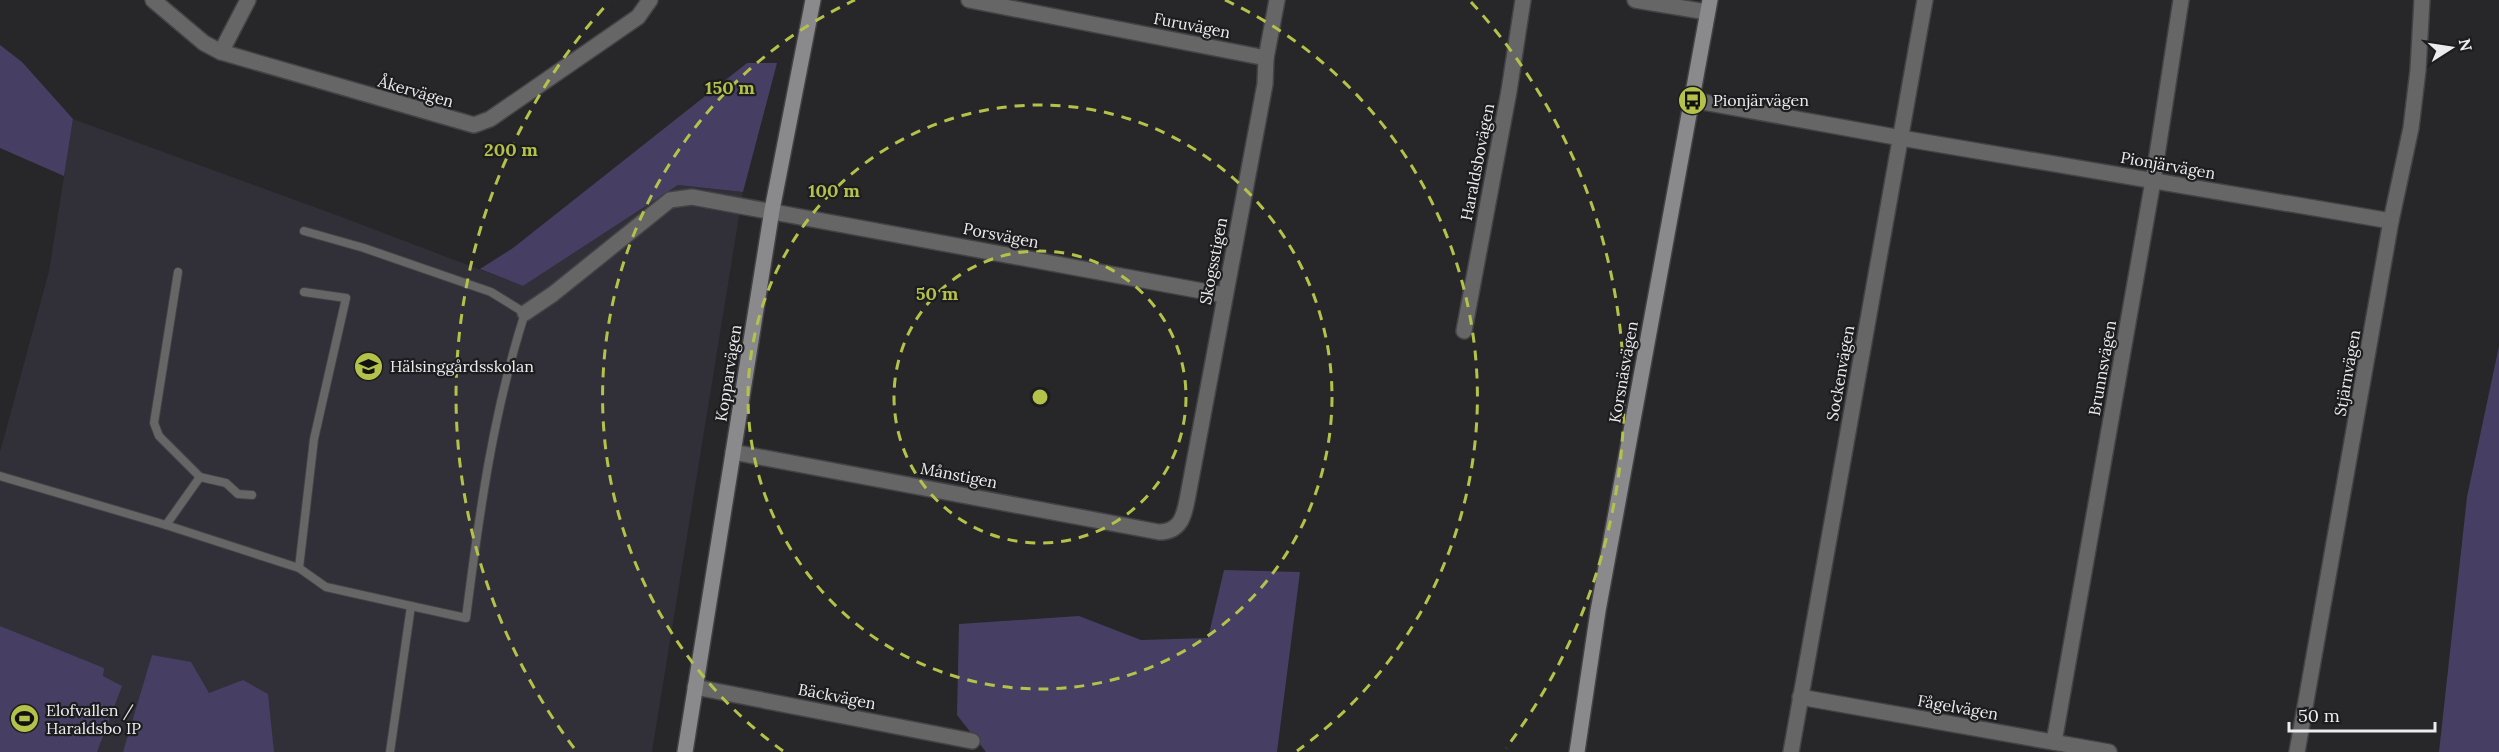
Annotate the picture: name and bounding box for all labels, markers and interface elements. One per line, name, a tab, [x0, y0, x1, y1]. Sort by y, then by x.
street label: Furuvägen	[1152, 8, 1232, 42]
north arrow	[2421, 18, 2481, 78]
text: N	[2455, 37, 2477, 53]
street label: Åkervägen	[375, 70, 456, 111]
text: 150 m	[705, 76, 755, 99]
bus stop icon: Pionjärvägen	[1676, 84, 1708, 116]
place label: Pionjärvägen	[1713, 90, 1809, 110]
street label: Haraldsbovägen	[1456, 101, 1498, 222]
text: 200 m	[484, 138, 538, 161]
street label: Pionjärvägen	[2119, 147, 2217, 183]
text: 100 m	[808, 179, 860, 202]
street label: Skogsstigen	[1195, 215, 1231, 306]
street label: Porsvägen	[962, 218, 1041, 252]
text: 50 m	[916, 282, 959, 305]
street label: Brunnsvägen	[2084, 318, 2120, 417]
street label: Korsnäsvägen	[1604, 319, 1642, 425]
street label: Kopparvägen	[710, 323, 746, 423]
street label: Sockenvägen	[1822, 323, 1858, 422]
street label: Stjärnvägen	[2330, 328, 2364, 418]
school or university icon: Hälsinggårdsskolan	[353, 350, 385, 382]
place label: Hälsinggårdsskolan	[390, 356, 534, 376]
centre of rings	[1030, 387, 1050, 407]
street label: Månstigen	[919, 458, 999, 492]
street label: Bäckvägen	[796, 679, 878, 713]
street label: Fågelvägen	[1916, 690, 2000, 724]
scale bar	[2289, 695, 2434, 733]
place label: Elofvallen / Haraldsbo IP	[46, 700, 141, 738]
sports icon: Elofvallen / Haraldsbo IP	[9, 703, 41, 735]
text: 50 m	[2298, 704, 2340, 727]

